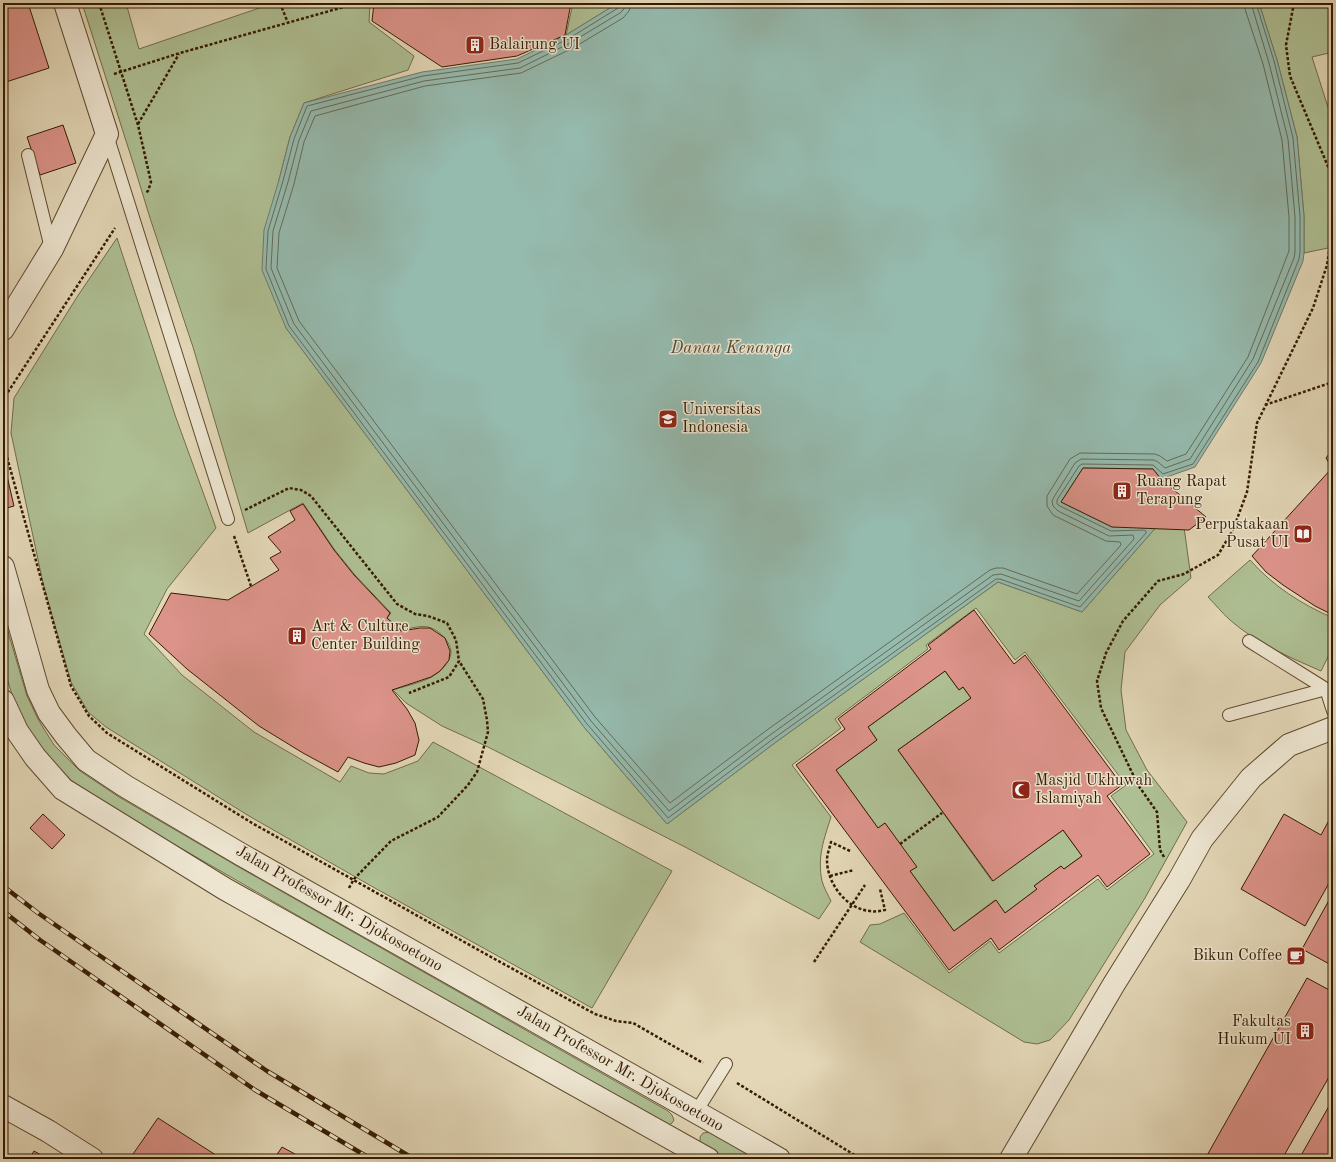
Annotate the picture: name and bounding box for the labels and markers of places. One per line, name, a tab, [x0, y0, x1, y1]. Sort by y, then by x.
building icon: Balairung UI	[464, 34, 486, 56]
place label: Balairung UI	[489, 37, 580, 53]
place label: Universitas Indonesia	[682, 402, 761, 436]
school or university icon: Universitas Indonesia	[657, 408, 679, 430]
place label: Ruang Rapat Terapung	[1136, 474, 1227, 508]
building icon: Ruang Rapat Terapung	[1111, 480, 1133, 502]
place label: Perpustakaan Pusat UI	[1195, 517, 1289, 551]
library icon: Perpustakaan Pusat UI	[1292, 523, 1314, 545]
place label: Art & Culture Center Building	[311, 619, 420, 653]
building icon: Art & Culture Center Building	[286, 625, 308, 647]
place label: Masjid Ukhuwah Islamiyah	[1035, 773, 1152, 807]
mosque icon: Masjid Ukhuwah Islamiyah	[1010, 779, 1032, 801]
cafe icon: Bikun Coffee	[1285, 945, 1307, 967]
place label: Bikun Coffee	[1193, 948, 1282, 964]
place label: Fakultas Hukum UI	[1217, 1014, 1291, 1048]
building icon: Fakultas Hukum UI	[1294, 1020, 1316, 1042]

